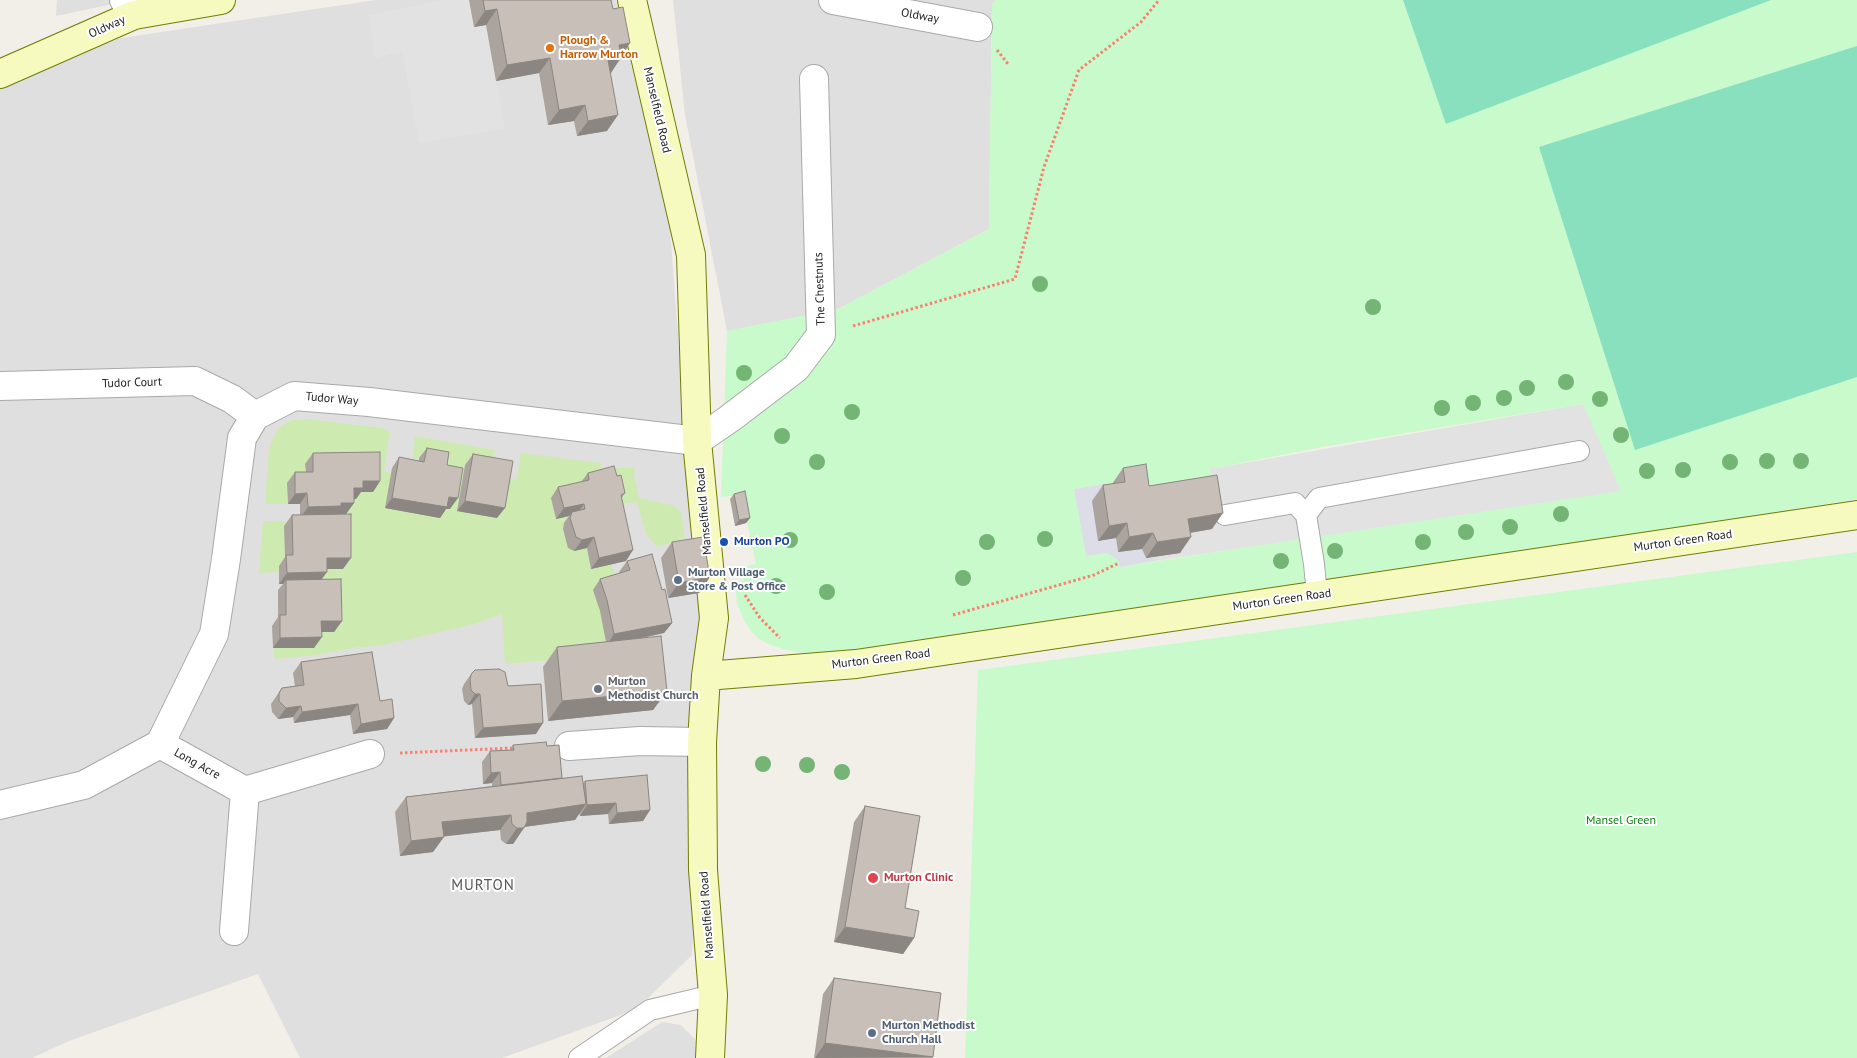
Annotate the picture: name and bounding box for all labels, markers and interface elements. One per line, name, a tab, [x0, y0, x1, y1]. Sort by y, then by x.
street label: Oldway	[900, 6, 940, 26]
street label: Oldway	[86, 13, 128, 41]
place label: Plough & Harrow Murton	[560, 34, 638, 62]
marker: Plough & Harrow Murton	[544, 42, 556, 54]
street label: Manselfield Road	[640, 66, 674, 154]
street label: The Chestnuts	[812, 252, 828, 326]
street label: Tudor Court	[102, 375, 162, 391]
street label: Tudor Way	[305, 390, 359, 408]
street label: Manselfield Road	[693, 467, 715, 555]
street label: Murton Green Road	[1633, 527, 1733, 555]
place label: Murton PO	[734, 535, 790, 549]
marker: Murton PO	[718, 536, 730, 548]
place label: Murton Village Store & Post Office	[688, 566, 786, 594]
marker: Murton Village Store & Post Office	[672, 574, 684, 586]
street label: Murton Green Road	[1232, 586, 1332, 614]
street label: Murton Green Road	[831, 646, 931, 672]
place label: Murton Methodist Church	[608, 675, 699, 703]
marker: Murton Methodist Church	[592, 683, 604, 695]
street label: Long Acre	[171, 745, 223, 783]
park label: Mansel Green	[1586, 814, 1656, 828]
street label: Manselfield Road	[697, 871, 717, 959]
marker: Murton Clinic	[866, 871, 880, 885]
place label: Murton Clinic	[884, 871, 953, 885]
district label: MURTON	[450, 877, 516, 895]
place label: Murton Methodist Church Hall	[882, 1019, 975, 1047]
marker: Murton Methodist Church Hall	[866, 1027, 878, 1039]

